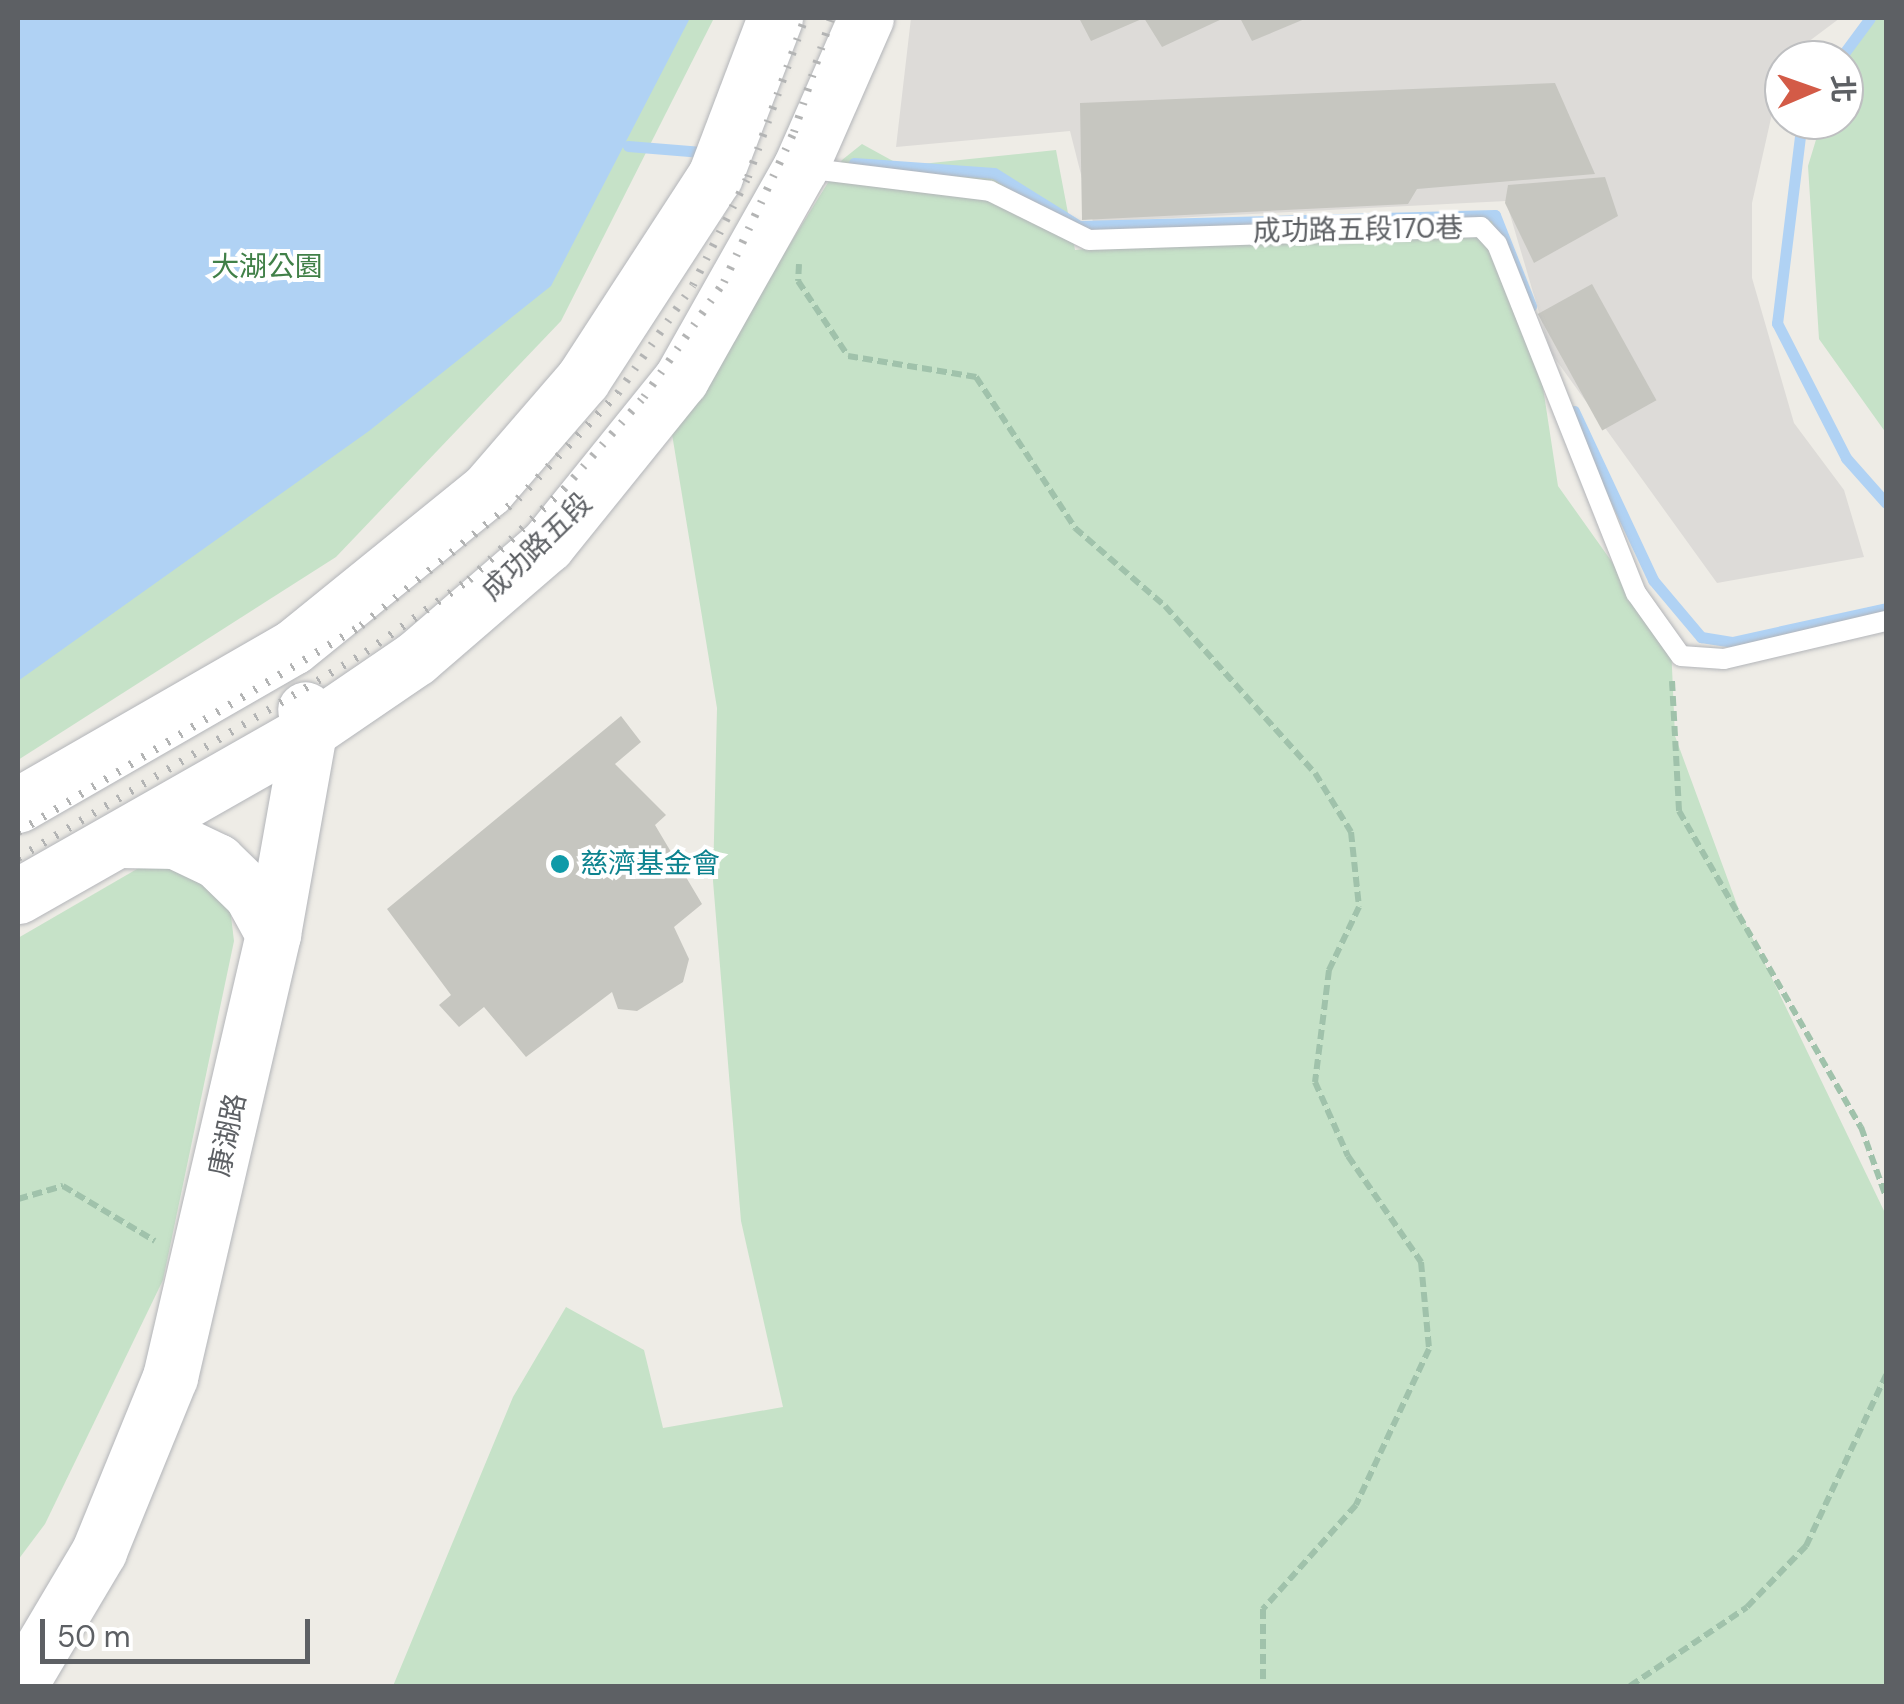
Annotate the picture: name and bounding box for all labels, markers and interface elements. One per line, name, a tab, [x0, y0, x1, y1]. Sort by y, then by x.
north arrow	[1764, 40, 1864, 140]
text: 北	[1824, 74, 1861, 104]
street label: 成功路五段170巷	[1252, 211, 1464, 249]
park label: 大湖公園	[211, 250, 323, 284]
street label: 成功路五段	[475, 486, 599, 608]
place label: 慈濟基金會	[580, 847, 720, 881]
marker: 慈濟基金會	[549, 853, 571, 875]
street label: 康湖路	[203, 1090, 253, 1180]
scale bar	[45, 1599, 315, 1661]
text: 50 m	[57, 1617, 131, 1656]

